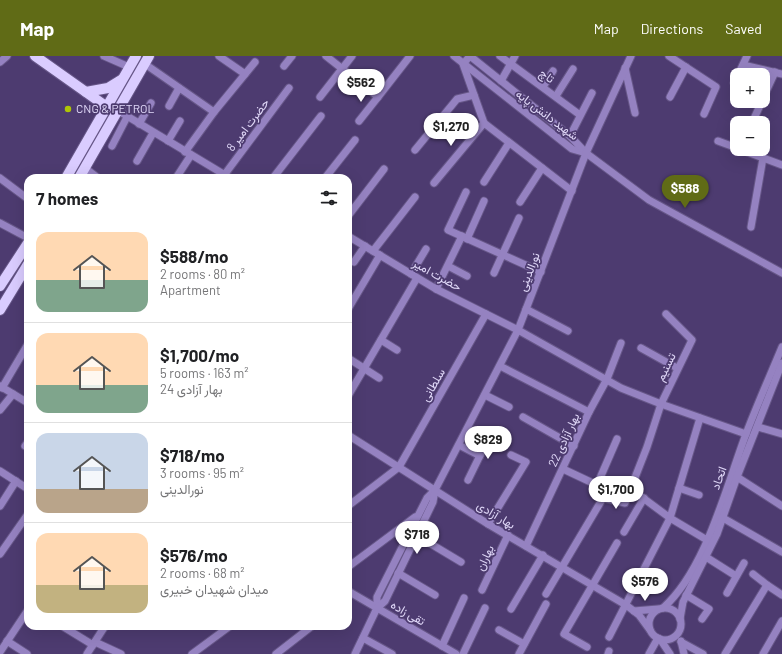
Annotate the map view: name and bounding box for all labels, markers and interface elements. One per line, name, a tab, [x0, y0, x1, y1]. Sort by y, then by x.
text: Map	[20, 17, 54, 40]
text: Map	[594, 20, 619, 37]
text: Directions	[641, 20, 703, 37]
text: Saved	[725, 20, 762, 37]
street label: تاچ	[536, 65, 558, 88]
map controls	[730, 68, 770, 156]
button: +	[730, 68, 770, 108]
pin: $562	[337, 69, 385, 103]
text: $562	[347, 74, 375, 90]
street label: شهید دانش پایه	[512, 86, 582, 144]
street label: حضرت امیر 8	[223, 95, 273, 155]
place label: CNG & PETROL	[76, 101, 154, 115]
marker: CNG & PETROL	[63, 104, 73, 114]
pin: $1,270	[418, 113, 484, 147]
button: −	[730, 116, 770, 156]
text: $1,270	[433, 118, 469, 134]
pin: $588	[661, 175, 709, 209]
text: $588	[671, 180, 699, 196]
icon: filters	[318, 187, 340, 209]
text: 7 homes	[36, 188, 98, 208]
text: $588/mo	[160, 246, 228, 266]
icon: home	[68, 248, 116, 296]
street label: نورالدینی	[514, 250, 544, 294]
street label: حضرت امیر	[409, 255, 464, 295]
text: 2 rooms · 80 m²	[160, 266, 245, 282]
text: Apartment	[160, 282, 221, 298]
text: $1,700/mo	[160, 345, 239, 365]
icon: home	[68, 349, 116, 397]
street label: تسنیم	[652, 350, 680, 384]
text: 5 rooms · 163 m²	[160, 365, 249, 381]
street label: سلطانی	[417, 366, 449, 404]
text: بهار آزادی 24	[160, 381, 223, 397]
street label: بهار آزادی 22	[545, 411, 583, 469]
pin: $829	[464, 426, 512, 460]
text: $829	[474, 431, 502, 447]
text: $718/mo	[160, 445, 225, 465]
icon: home	[68, 449, 116, 497]
street label: اتحاد	[707, 464, 729, 491]
text: 3 rooms · 95 m²	[160, 465, 244, 481]
pin: $1,700	[583, 476, 649, 510]
text: نورالدینی	[160, 481, 204, 497]
text: $1,700	[598, 481, 634, 497]
street label: بهار آزادی	[474, 497, 518, 533]
pin: $718	[393, 521, 441, 555]
text: $718	[404, 526, 430, 542]
street label: بهاران	[472, 542, 498, 574]
text: $576/mo	[160, 545, 228, 565]
icon: home	[68, 549, 116, 597]
text: 2 rooms · 68 m²	[160, 565, 244, 581]
pin: $576	[621, 568, 669, 602]
text: $576	[631, 573, 659, 589]
text: میدان شهیدان خبیری	[160, 581, 268, 597]
street label: تقی زاده	[388, 597, 428, 629]

